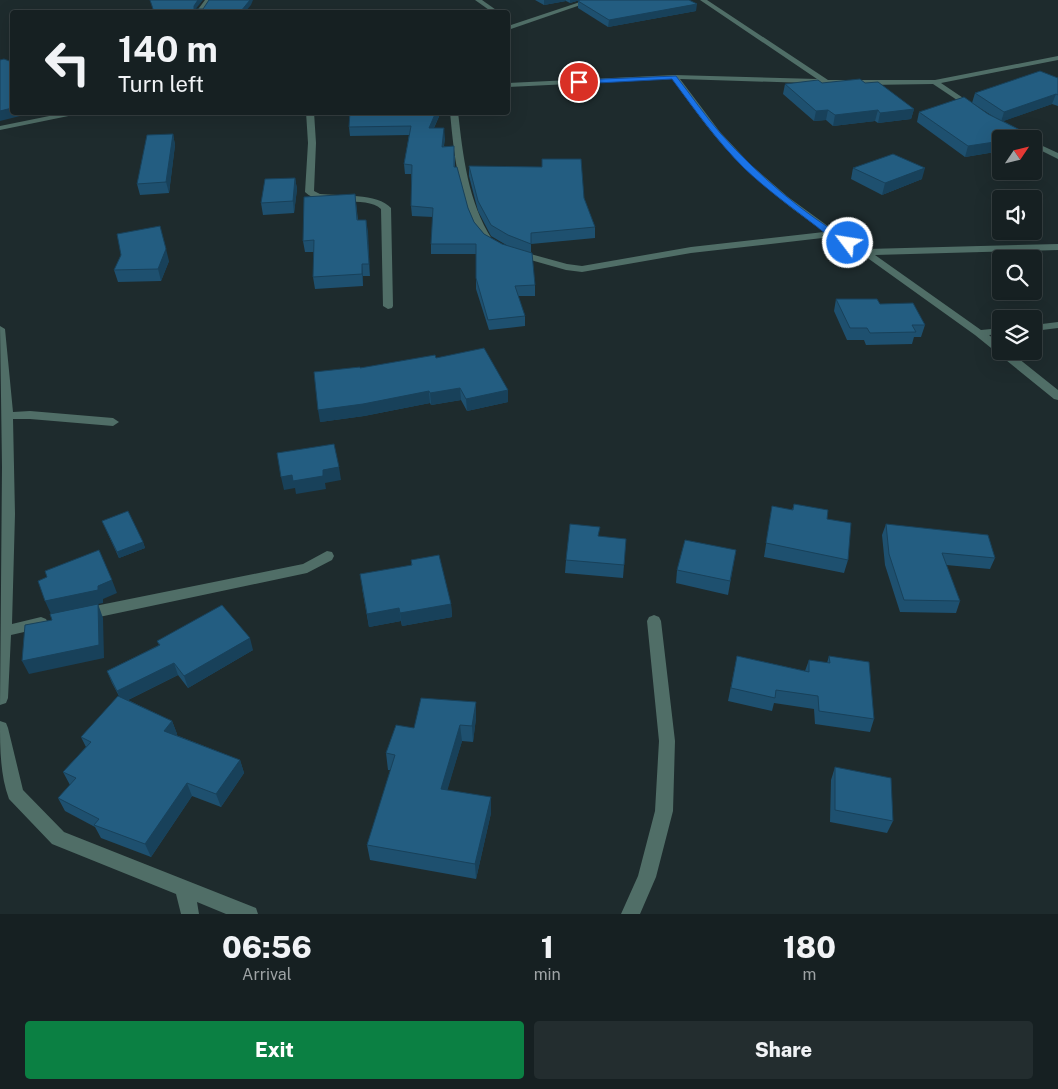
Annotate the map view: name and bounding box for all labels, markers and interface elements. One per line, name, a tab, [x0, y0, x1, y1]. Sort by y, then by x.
text: 140 m	[118, 29, 218, 70]
icon: left	[35, 30, 100, 95]
pin	[558, 61, 600, 103]
icon: arrive	[565, 68, 593, 96]
text: Turn left	[118, 71, 204, 97]
north arrow	[992, 130, 1042, 180]
map controls	[992, 130, 1042, 360]
button: sound	[992, 190, 1042, 240]
position arrow	[821, 216, 873, 268]
button: search	[992, 250, 1042, 300]
button: layers	[992, 310, 1042, 360]
text: 06:56	[222, 929, 312, 965]
text: 1	[541, 929, 554, 965]
text: 180	[783, 929, 836, 965]
text: Arrival	[242, 965, 292, 984]
text: min	[534, 965, 561, 984]
text: m	[802, 965, 816, 984]
button: Exit	[25, 1021, 524, 1079]
button: Share	[534, 1021, 1033, 1079]

